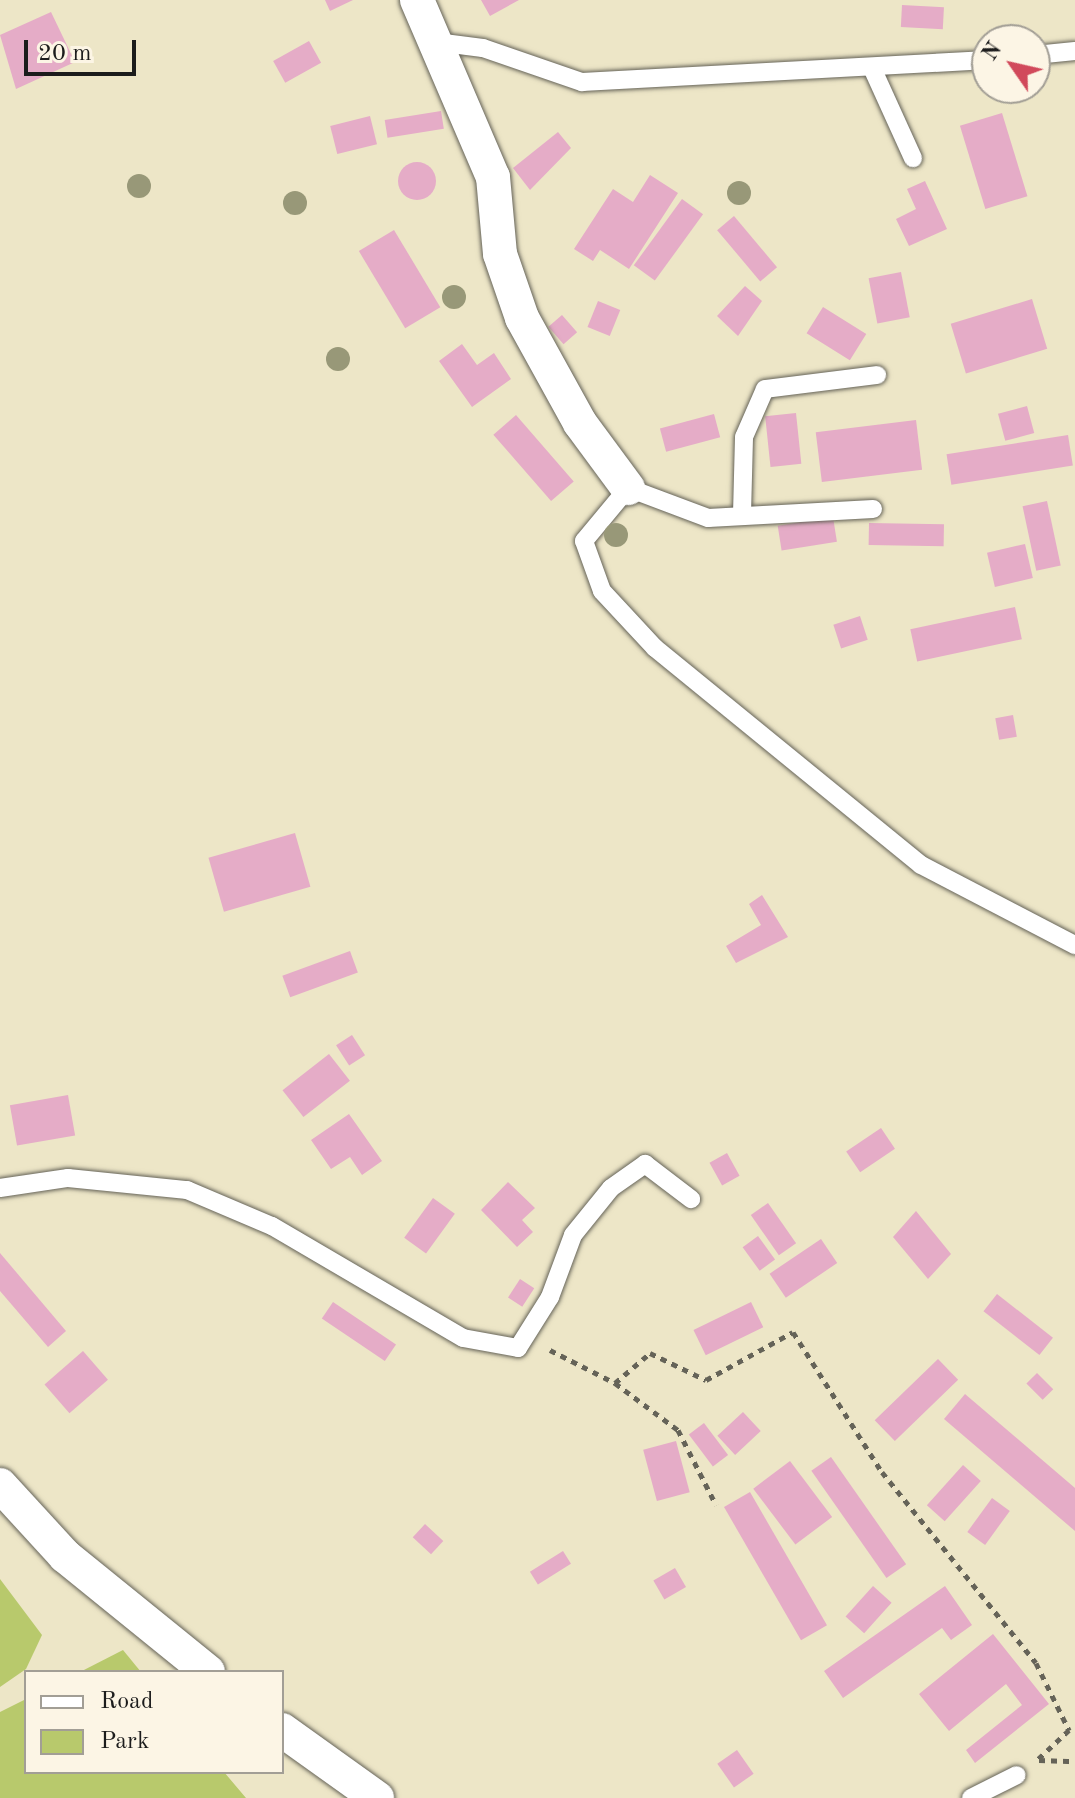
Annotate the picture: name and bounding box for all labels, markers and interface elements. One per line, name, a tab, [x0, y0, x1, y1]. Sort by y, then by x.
scale bar	[28, 24, 140, 74]
north arrow	[971, 24, 1051, 104]
text: N	[979, 39, 1007, 65]
text: 20 m	[38, 42, 92, 66]
legend	[24, 1670, 284, 1774]
text: Road	[100, 1690, 153, 1714]
text: Park	[100, 1730, 149, 1754]

